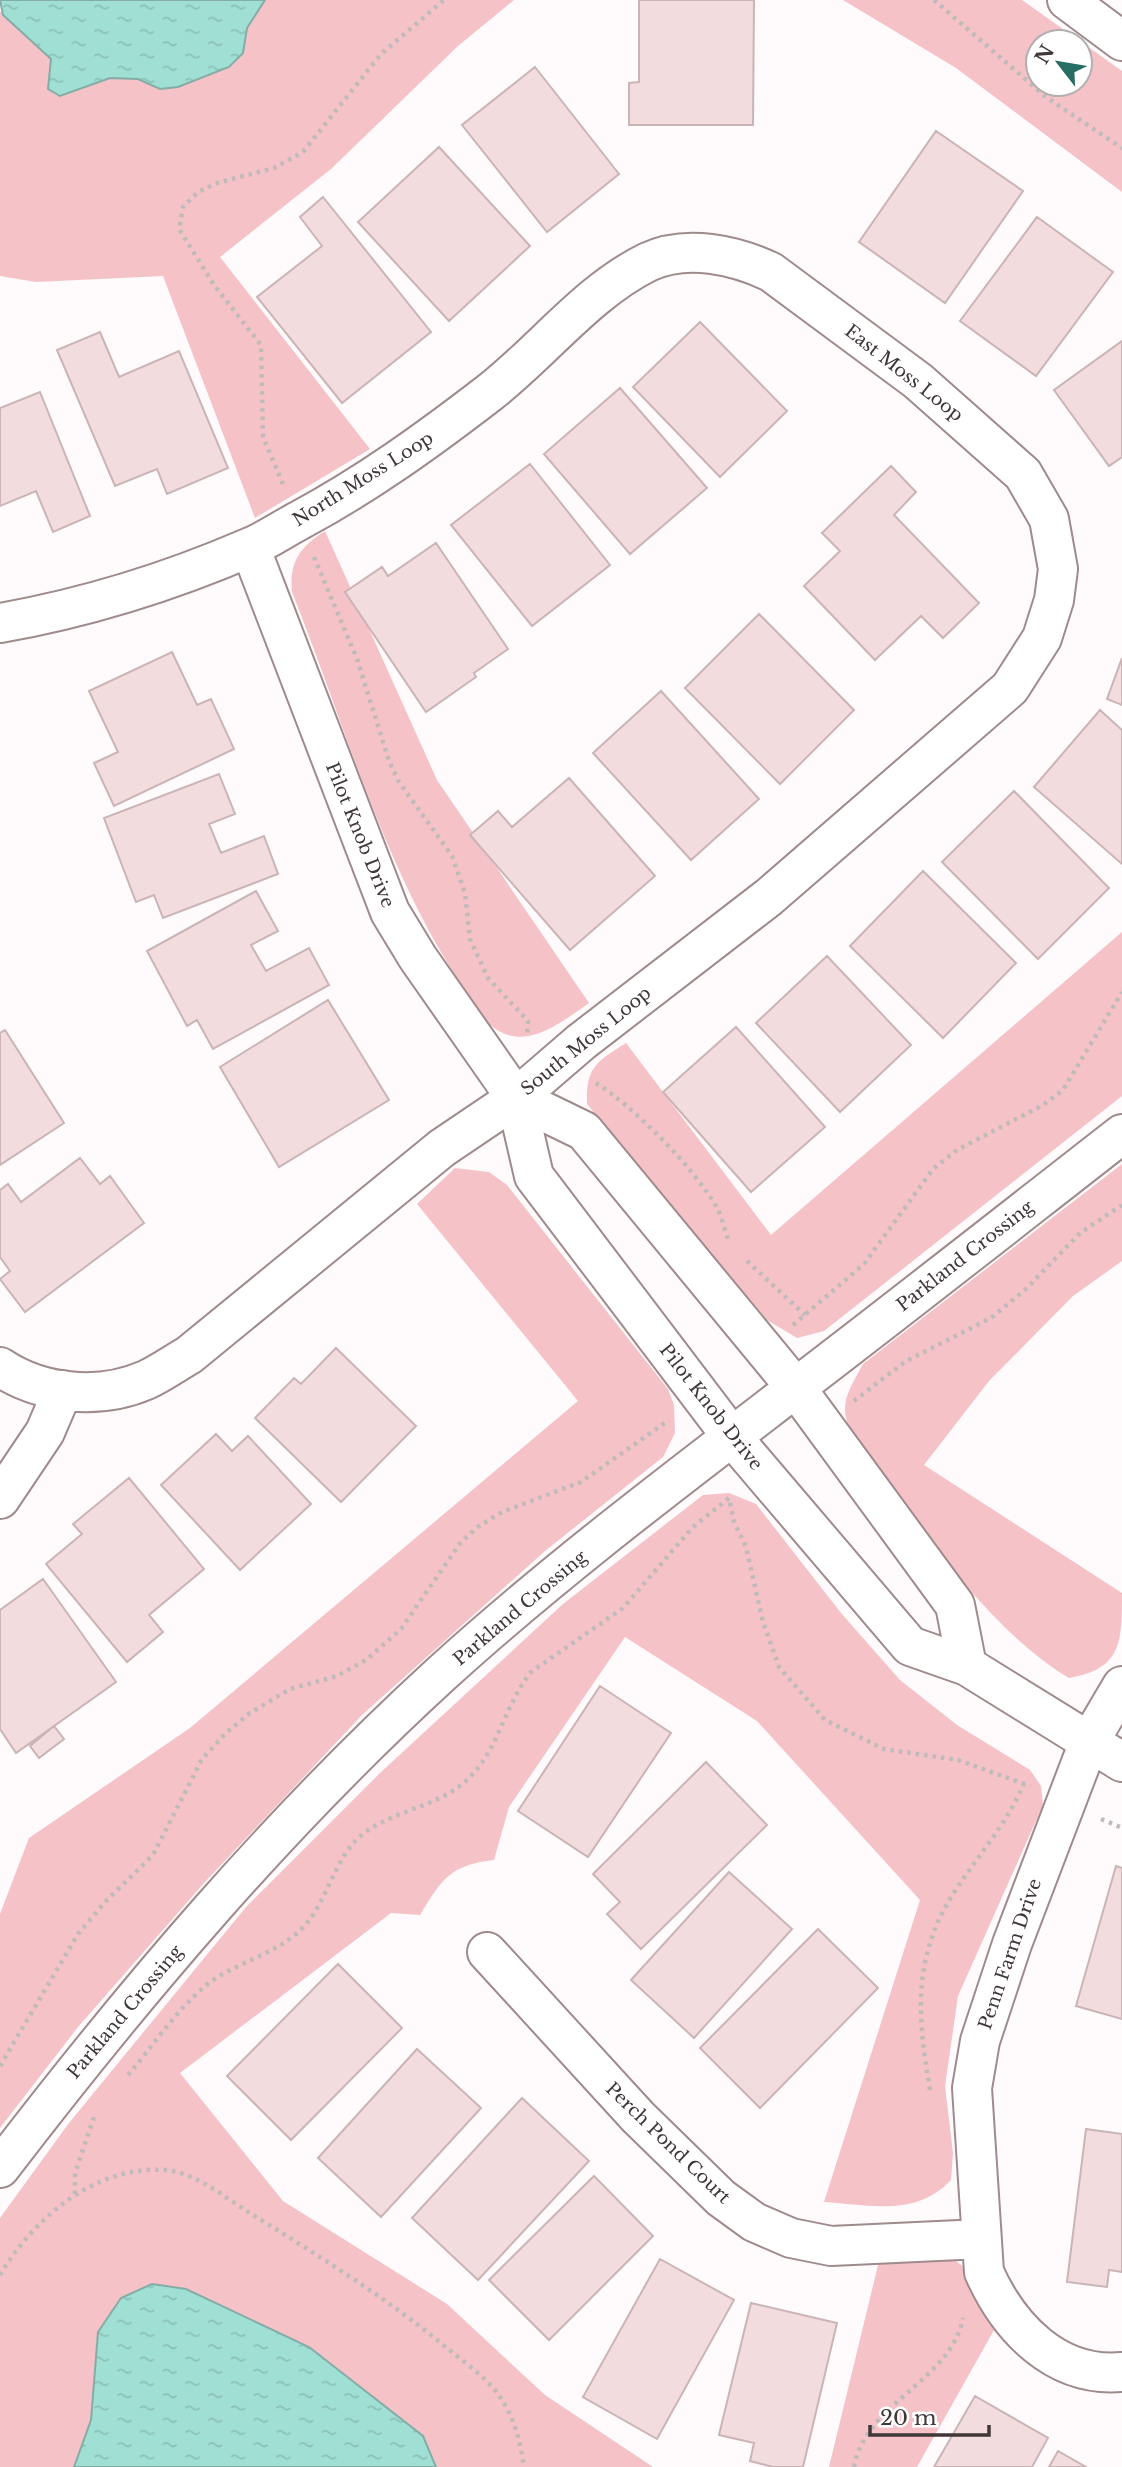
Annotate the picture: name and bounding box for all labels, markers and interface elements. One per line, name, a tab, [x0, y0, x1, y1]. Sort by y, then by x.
north arrow	[1024, 28, 1094, 98]
text: N	[1030, 41, 1059, 68]
street label: East Moss Loop	[840, 320, 968, 426]
street label: North Moss Loop	[289, 427, 437, 531]
street label: Pilot Knob Drive	[321, 759, 399, 911]
street label: South Moss Loop	[516, 982, 656, 1100]
street label: Parkland Crossing	[892, 1196, 1038, 1316]
street label: Pilot Knob Drive	[655, 1339, 767, 1475]
street label: Parkland Crossing	[449, 1546, 591, 1670]
street label: Penn Farm Drive	[974, 1876, 1046, 2032]
street label: Parkland Crossing	[63, 1941, 187, 2083]
street label: Perch Pond Court	[601, 2078, 735, 2208]
scale bar	[870, 2394, 989, 2438]
text: 20 m	[880, 2405, 937, 2431]

